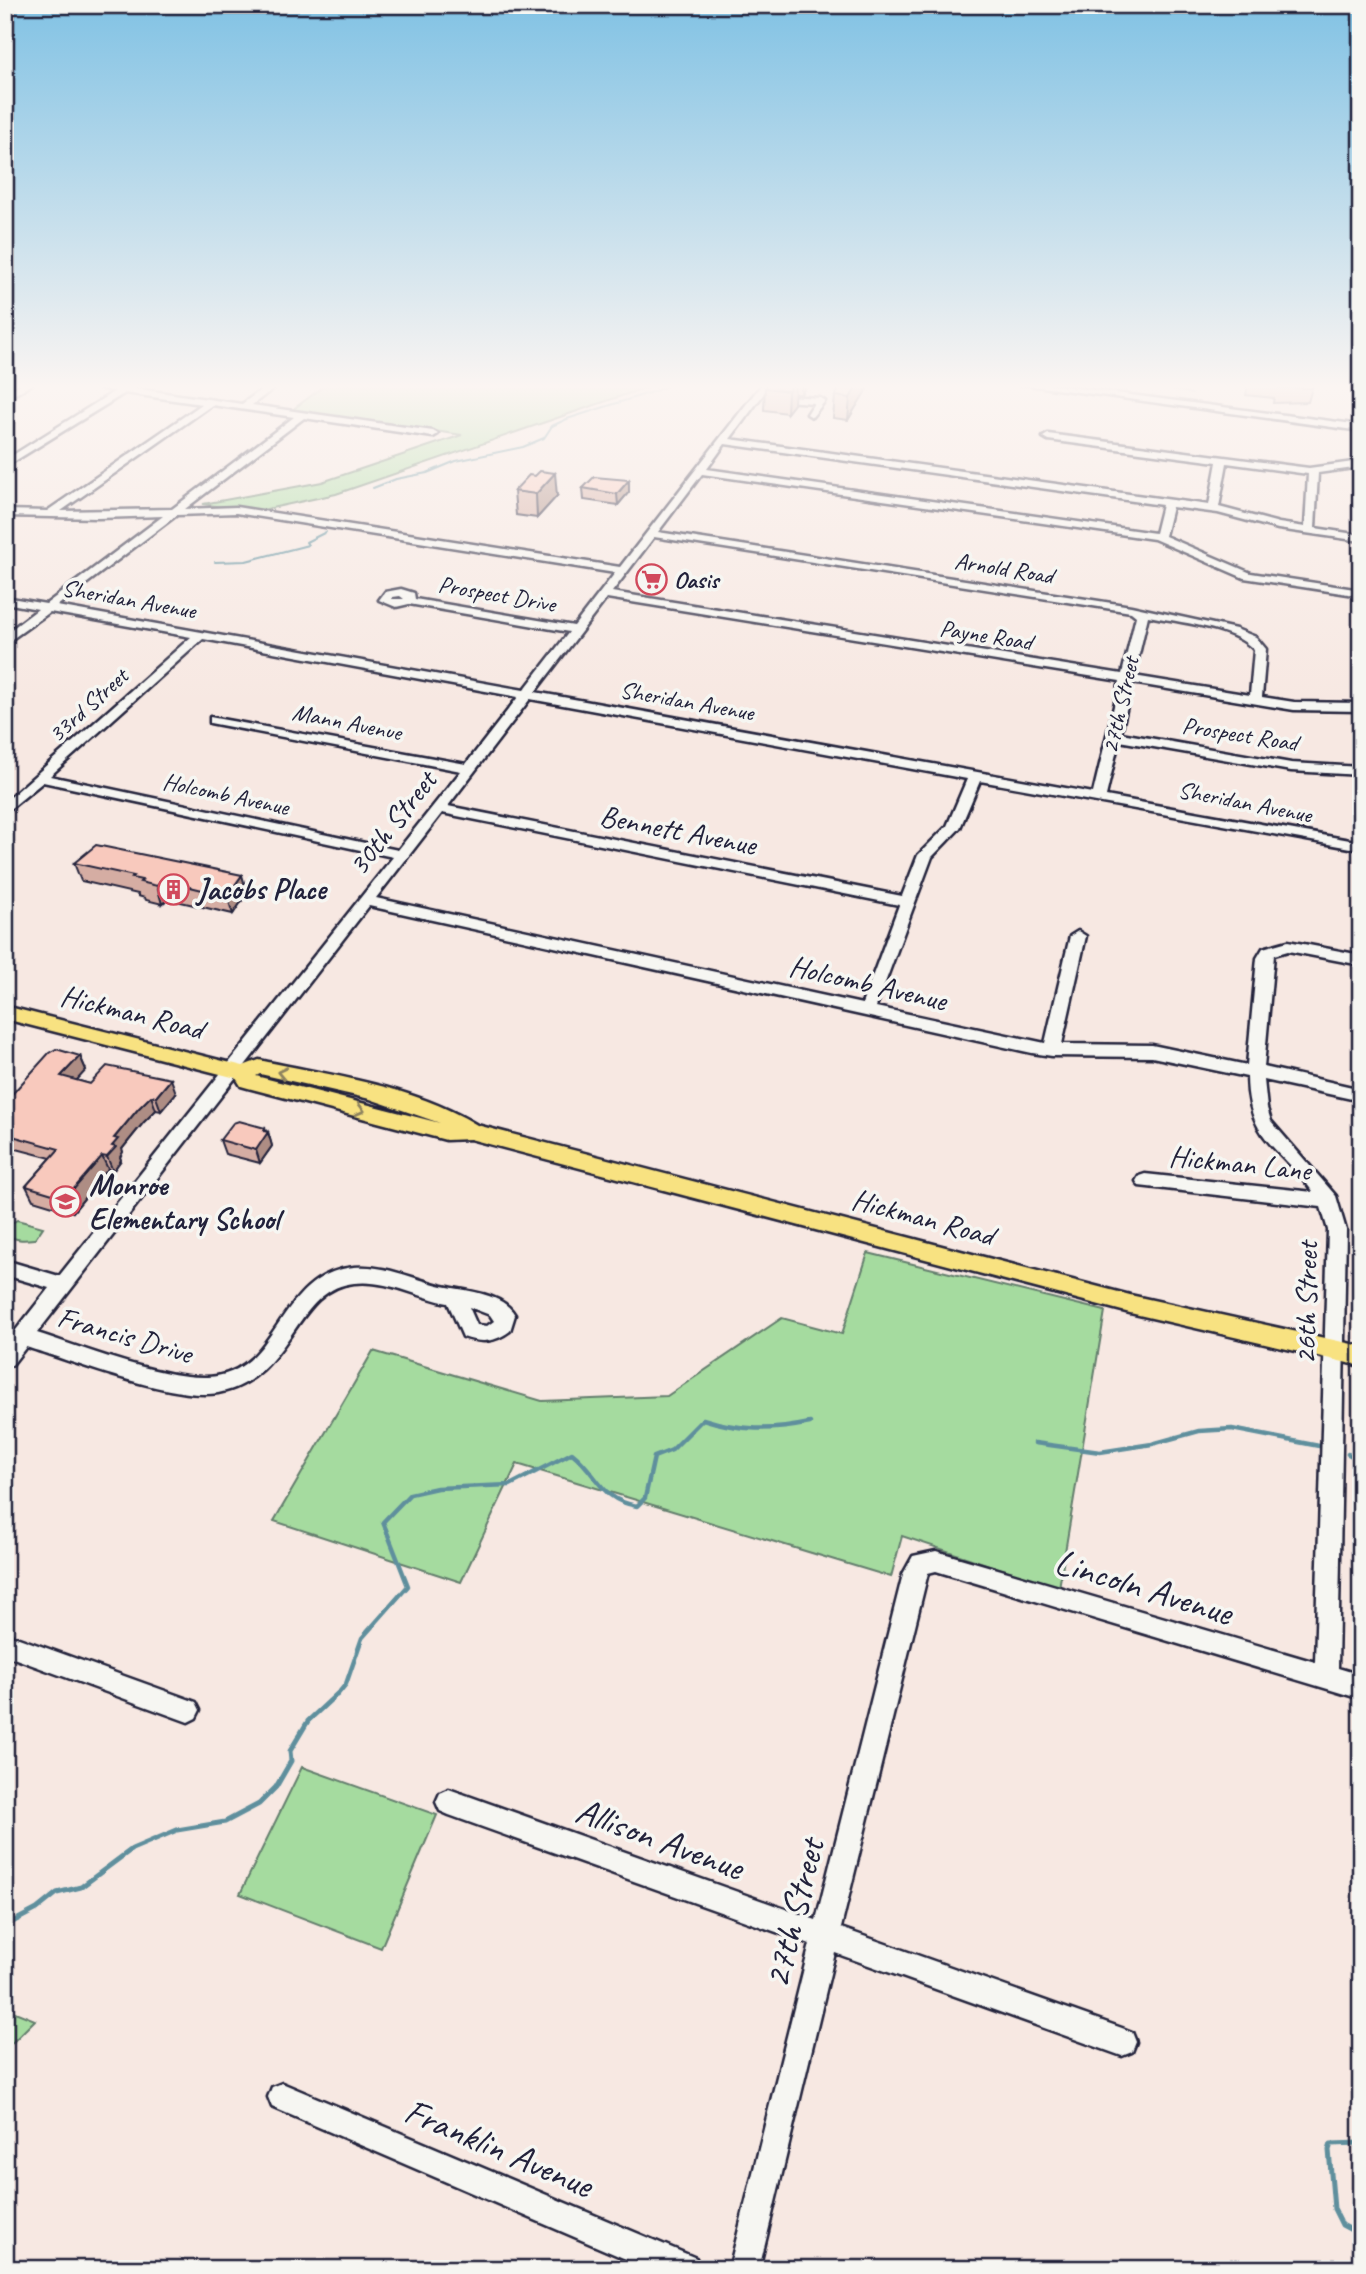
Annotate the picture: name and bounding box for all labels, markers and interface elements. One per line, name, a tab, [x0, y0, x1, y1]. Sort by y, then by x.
street label: Arnold Road	[953, 545, 1059, 591]
supermarket icon: Oasis	[634, 563, 668, 597]
place label: Oasis	[674, 565, 721, 595]
street label: Prospect Drive	[436, 569, 560, 619]
street label: Sheridan Avenue	[60, 572, 200, 626]
street label: Payne Road	[938, 613, 1038, 658]
street label: 27th Street	[1094, 652, 1146, 756]
street label: 33rd Street	[42, 660, 136, 749]
street label: Sheridan Avenue	[618, 674, 758, 728]
street label: Mann Avenue	[290, 697, 406, 748]
street label: Prospect Road	[1180, 710, 1303, 758]
street label: 30th Street	[339, 761, 447, 883]
street label: Holcomb Avenue	[160, 766, 294, 822]
street label: Sheridan Avenue	[1176, 774, 1316, 830]
street label: Bennett Avenue	[597, 796, 762, 864]
place label: Jacobs Place	[195, 870, 328, 908]
building icon: Jacobs Place	[157, 872, 191, 906]
street label: Holcomb Avenue	[786, 947, 952, 1020]
street label: Hickman Road	[57, 976, 211, 1049]
one-way arrow	[276, 1066, 288, 1081]
one-way arrow	[353, 1102, 365, 1116]
street label: Hickman Lane	[1167, 1137, 1315, 1190]
place label: Monroe Elementary School	[89, 1166, 285, 1238]
street label: Hickman Road	[848, 1180, 1002, 1255]
school or university icon: Monroe Elementary School	[49, 1185, 83, 1219]
street label: 26th Street	[1286, 1238, 1326, 1365]
street label: Francis Drive	[53, 1298, 199, 1373]
street label: Lincoln Avenue	[1050, 1537, 1240, 1636]
street label: Allison Avenue	[570, 1787, 752, 1891]
street label: 27th Street	[752, 1830, 835, 1992]
street label: Franklin Avenue	[398, 2087, 602, 2209]

